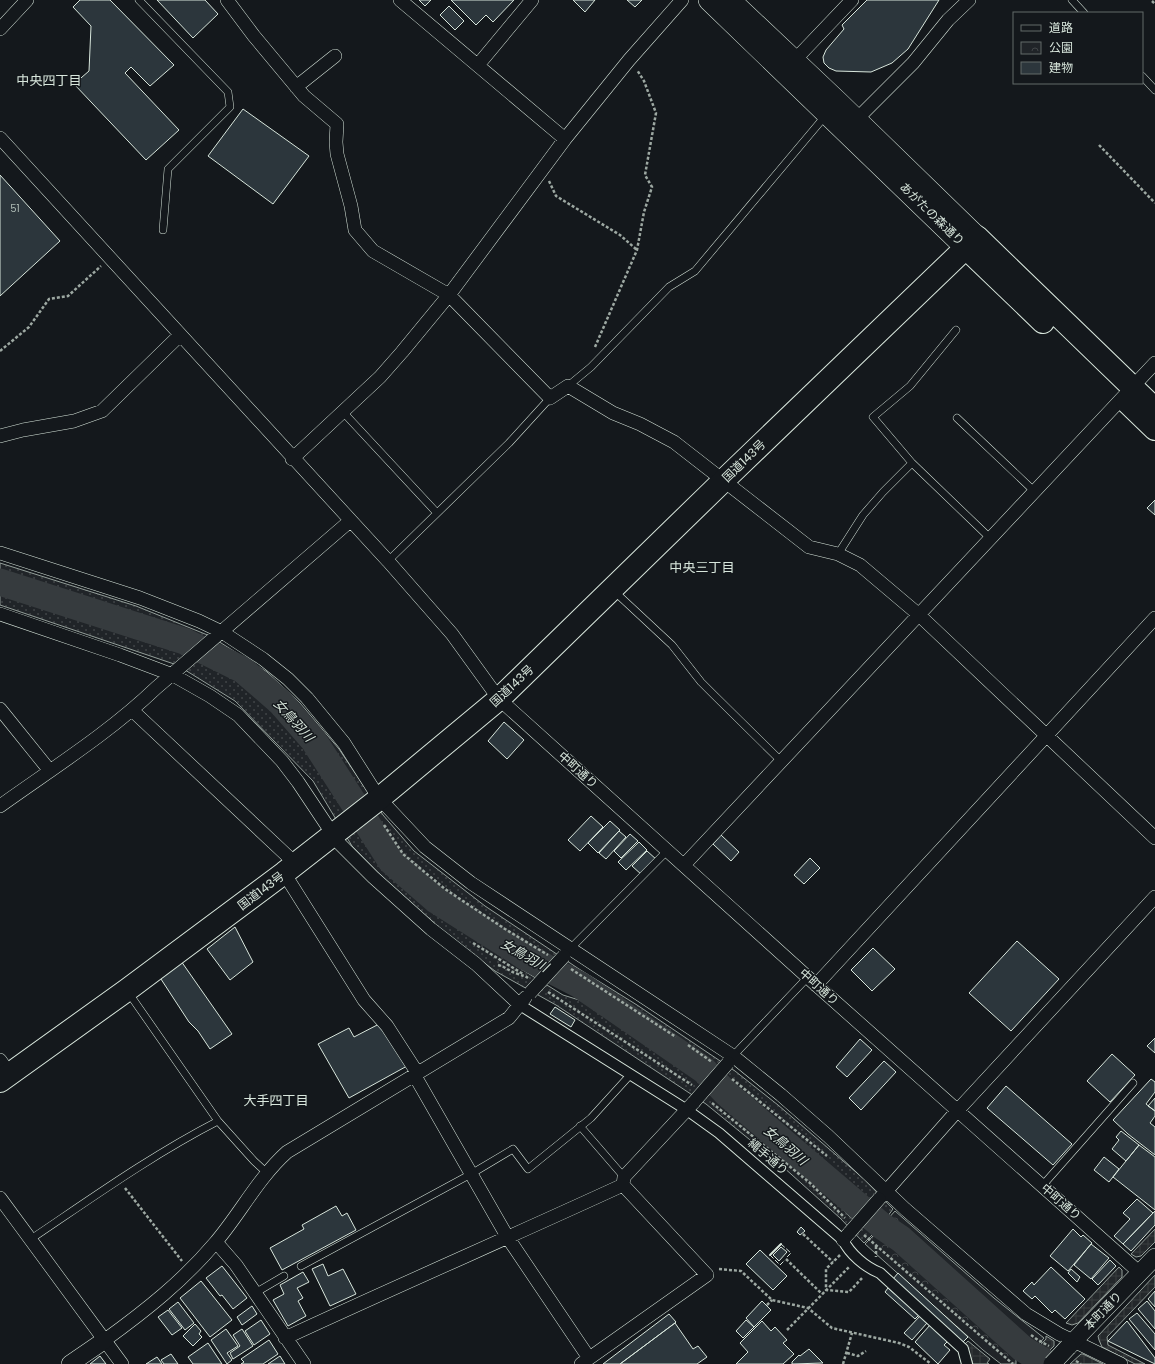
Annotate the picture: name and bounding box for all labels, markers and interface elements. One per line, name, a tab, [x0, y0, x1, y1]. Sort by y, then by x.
legend	[1013, 12, 1143, 84]
text: 道路	[1049, 19, 1073, 36]
text: 公園	[1049, 39, 1073, 56]
text: 建物	[1049, 59, 1073, 76]
district label: 中央四丁目	[16, 71, 82, 90]
street label: あがたの森通り	[896, 178, 968, 249]
house number: 51	[10, 201, 20, 216]
street label: 国道143号	[718, 436, 769, 486]
district label: 中央三丁目	[669, 558, 735, 577]
street label: 国道143号	[486, 661, 537, 710]
water label: 女鳥羽川	[269, 695, 319, 747]
street label: 中町通り	[555, 747, 602, 792]
street label: 国道143号	[234, 867, 288, 914]
water label: 女鳥羽川	[497, 934, 554, 978]
street label: 中町通り	[796, 964, 843, 1009]
district label: 大手四丁目	[243, 1091, 309, 1110]
water label: 女鳥羽川	[760, 1121, 813, 1171]
street label: 縄手通り	[745, 1134, 792, 1179]
street label: 中町通り	[1038, 1179, 1085, 1224]
street label: 本町通り	[1080, 1287, 1125, 1334]

